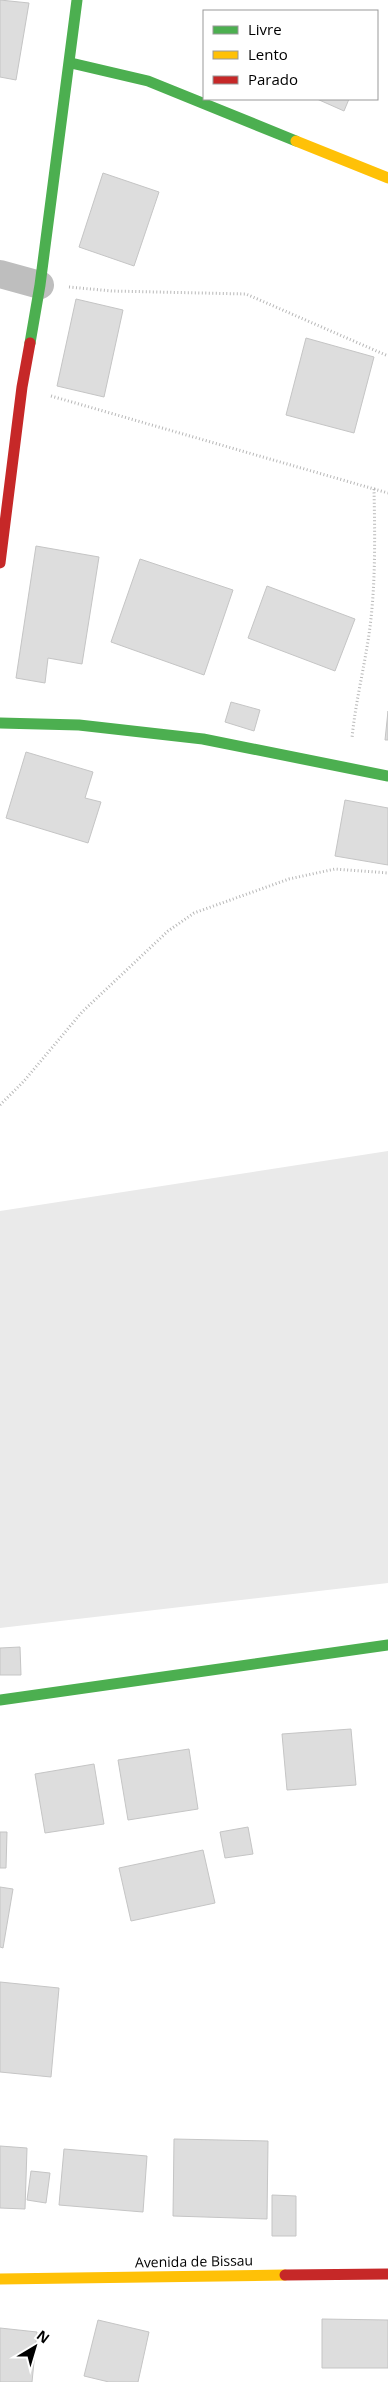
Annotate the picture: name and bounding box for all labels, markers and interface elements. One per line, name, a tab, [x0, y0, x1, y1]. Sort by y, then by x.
legend	[203, 10, 378, 100]
text: Livre	[248, 19, 282, 39]
text: Lento	[248, 44, 288, 64]
text: Parado	[248, 69, 298, 89]
street label: Avenida de Bissau	[135, 2250, 253, 2272]
north arrow	[10, 2322, 60, 2372]
text: N	[33, 2325, 54, 2347]

